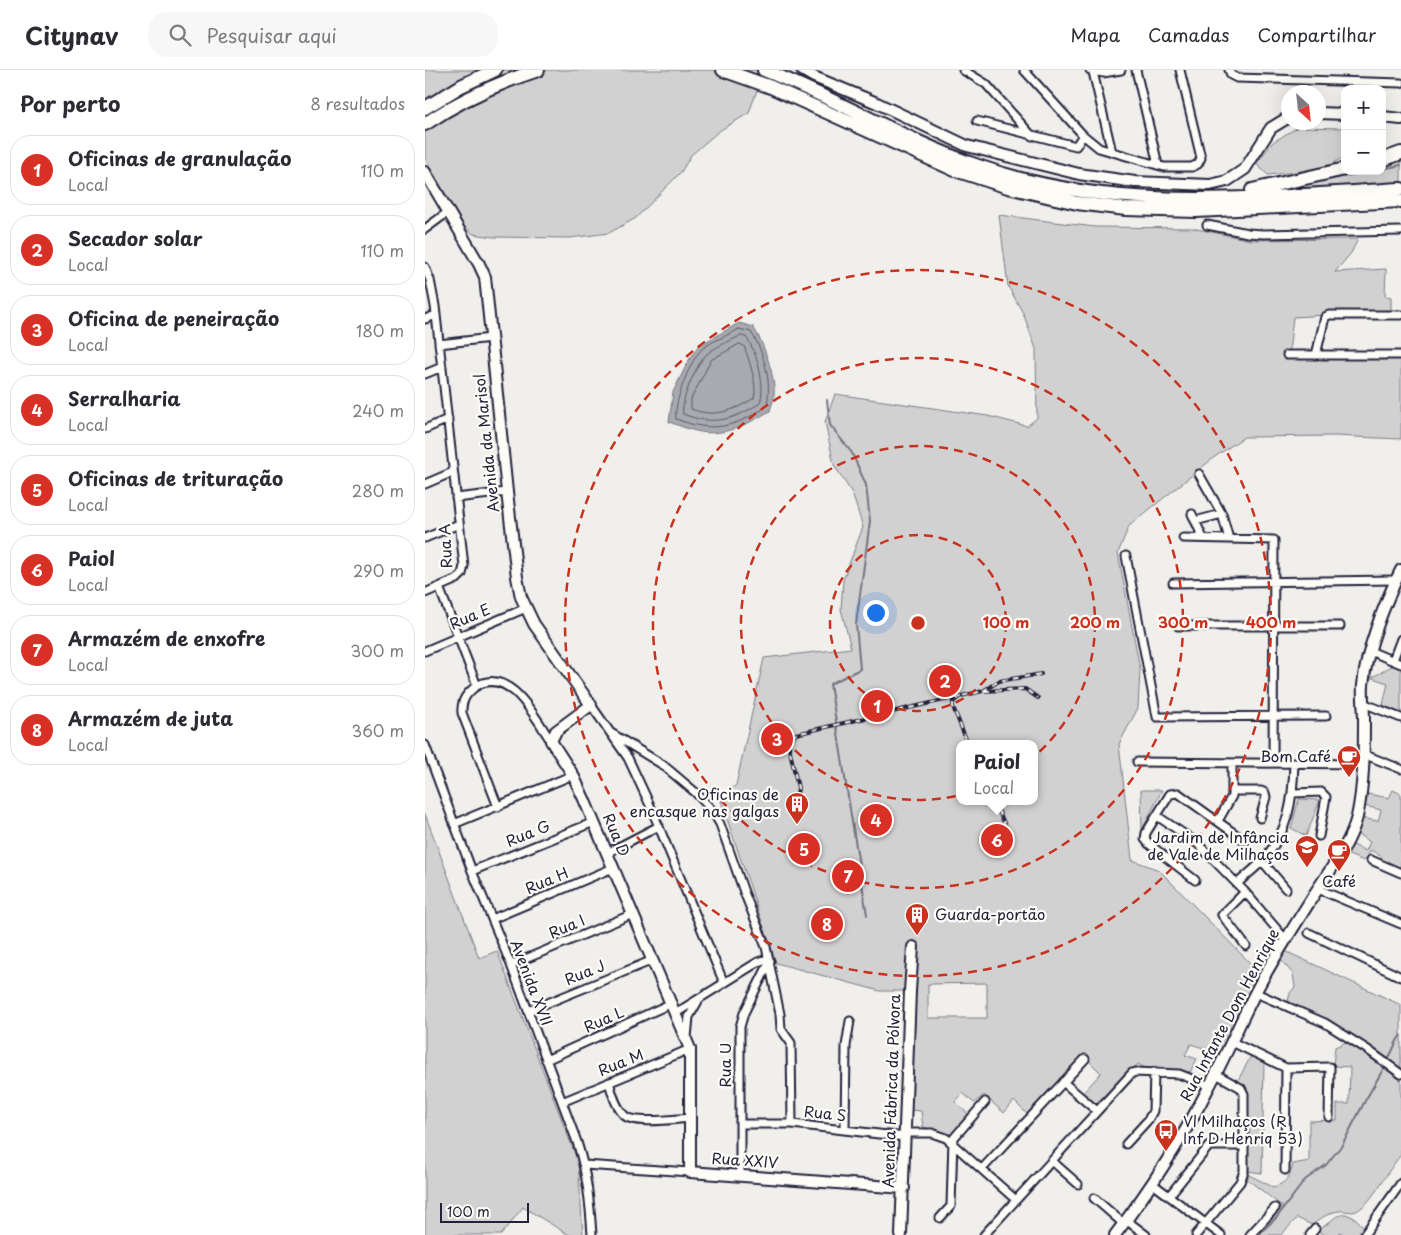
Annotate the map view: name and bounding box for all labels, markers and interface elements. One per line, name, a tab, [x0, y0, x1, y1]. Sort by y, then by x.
search box	[148, 12, 498, 57]
text: Citynav	[25, 17, 118, 53]
icon: search	[166, 21, 194, 49]
text: Pesquisar aqui	[206, 21, 337, 49]
text: Mapa	[1070, 21, 1120, 48]
text: Camadas	[1148, 21, 1230, 48]
text: Compartilhar	[1258, 21, 1376, 48]
north arrow	[1281, 85, 1326, 130]
map controls	[1341, 85, 1386, 175]
button: +	[1341, 85, 1386, 130]
text: Por perto	[20, 87, 120, 119]
text: 8 resultados	[310, 91, 405, 115]
button: −	[1341, 130, 1386, 175]
text: Oficinas de granulação	[68, 144, 291, 172]
text: 1	[33, 158, 41, 182]
text: 110 m	[361, 158, 404, 182]
text: Local	[68, 172, 109, 196]
text: Secador solar	[68, 224, 202, 252]
text: 2	[31, 238, 43, 262]
text: 110 m	[361, 238, 404, 262]
text: Local	[68, 252, 109, 276]
text: Oficina de peneiração	[68, 304, 279, 332]
text: 3	[32, 318, 42, 342]
text: 180 m	[356, 318, 404, 342]
text: Local	[68, 332, 109, 356]
street label: Avenida da Marisol	[467, 373, 504, 514]
text: Serralharia	[68, 384, 180, 412]
text: 4	[32, 398, 42, 422]
text: 240 m	[352, 398, 404, 422]
text: Local	[68, 412, 109, 436]
text: Oficinas de trituração	[68, 464, 283, 492]
text: 5	[32, 478, 42, 502]
text: 280 m	[352, 478, 404, 502]
text: Local	[68, 492, 109, 516]
street label: Rua A	[432, 523, 457, 569]
text: Paiol	[68, 544, 115, 572]
text: 6	[31, 558, 43, 582]
text: 290 m	[353, 558, 404, 582]
text: Local	[68, 572, 109, 596]
street label: Rua E	[445, 597, 493, 634]
your location	[863, 600, 889, 626]
text: 100 m	[983, 610, 1029, 633]
text: 200 m	[1070, 610, 1120, 633]
text: 300 m	[1158, 610, 1208, 633]
text: 400 m	[1246, 610, 1296, 633]
centre of rings	[909, 614, 927, 632]
text: Armazém de enxofre	[68, 624, 265, 652]
text: 7	[32, 638, 42, 662]
text: 300 m	[350, 638, 404, 662]
text: Local	[68, 652, 109, 676]
pin: 2	[929, 662, 961, 700]
pin: 1	[861, 687, 893, 725]
text: Armazém de juta	[68, 704, 233, 732]
text: 8	[32, 718, 42, 742]
text: 360 m	[352, 718, 404, 742]
pin: 3	[761, 720, 793, 758]
text: Local	[68, 732, 109, 756]
popup	[956, 740, 1038, 805]
place label: Bom Café	[1260, 744, 1331, 767]
cafe icon: Bom Café	[1336, 744, 1362, 778]
text: Paiol	[974, 747, 1020, 775]
text: Local	[974, 775, 1014, 799]
place label: Oficinas de encasque nas galgas	[630, 782, 779, 822]
building icon: Oficinas de encasque nas galgas	[784, 791, 810, 825]
pin: 4	[860, 801, 892, 839]
street label: Rua D	[598, 809, 637, 860]
street label: Rua G	[502, 813, 553, 852]
pin: 6	[981, 821, 1013, 859]
place label: Jardim de Infância de Vale de Milhaços	[1148, 825, 1290, 865]
pin: 5	[788, 830, 820, 868]
school or university icon: Jardim de Infância de Vale de Milhaços	[1294, 834, 1320, 868]
cafe icon: Café	[1326, 838, 1352, 872]
pin: 7	[832, 857, 864, 895]
street label: Rua H	[521, 860, 572, 899]
place label: Café	[1322, 869, 1356, 892]
building icon: Guarda-portão	[904, 902, 930, 936]
place label: Guarda-portão	[935, 902, 1045, 925]
pin: 8	[811, 905, 843, 943]
street label: Rua I	[545, 908, 588, 943]
street label: Rua Infante Dom Henrique	[1173, 924, 1284, 1105]
street label: Avenida XVII	[505, 936, 559, 1029]
street label: Rua J	[561, 953, 608, 990]
street label: Avenida Fábrica da Pólvora	[876, 993, 905, 1188]
street label: Rua L	[580, 1000, 627, 1038]
street label: Rua M	[594, 1042, 647, 1081]
street label: Rua U	[713, 1043, 736, 1087]
street label: Rua S	[803, 1099, 847, 1126]
place label: Vl Milhaços (R Inf D Henriq 53)	[1183, 1109, 1303, 1149]
bus stop icon: Vl Milhaços (R Inf D Henriq 53)	[1153, 1118, 1179, 1152]
street label: Rua XXIV	[711, 1146, 780, 1173]
scale bar	[440, 1200, 529, 1223]
text: 100 m	[447, 1201, 490, 1222]

